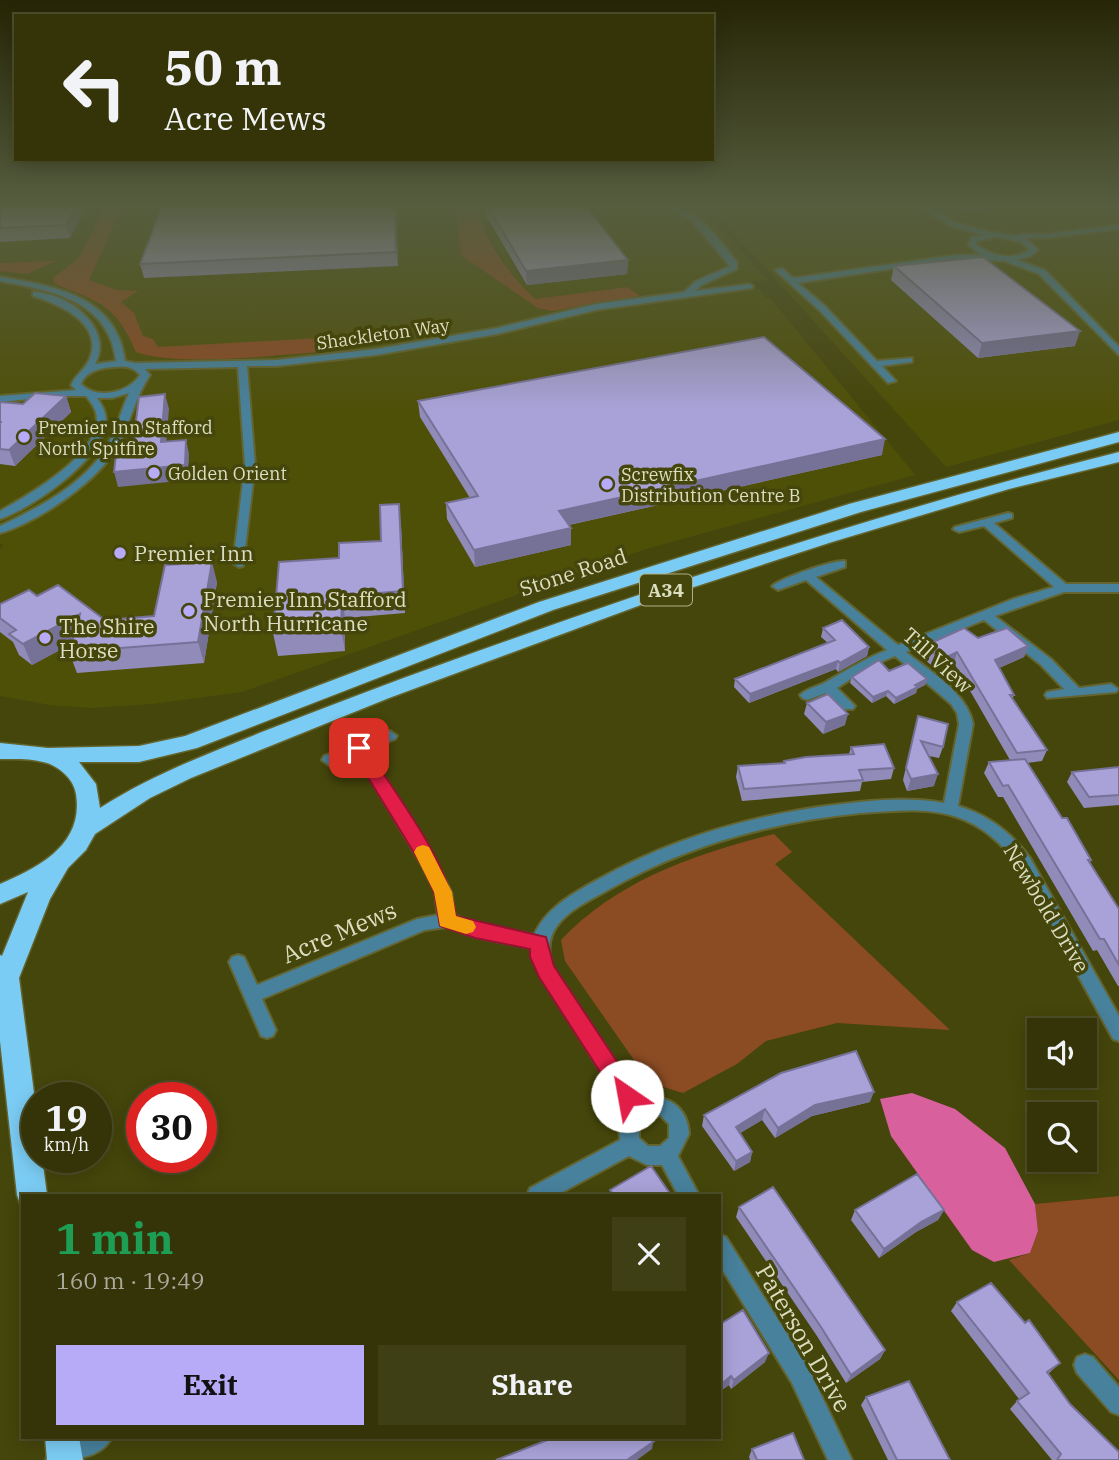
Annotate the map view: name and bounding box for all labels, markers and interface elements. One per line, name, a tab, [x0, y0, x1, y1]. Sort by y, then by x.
text: 50 m	[164, 35, 282, 98]
icon: left	[49, 42, 140, 133]
text: Acre Mews	[164, 97, 327, 139]
street label: Shackleton Way	[315, 313, 451, 355]
place label: Premier Inn Stafford North Spitfire	[38, 416, 213, 460]
marker: Premier Inn Stafford North Spitfire	[16, 429, 32, 445]
place label: Golden Orient	[168, 462, 287, 485]
place label: Screwfix Distribution Centre B	[621, 463, 801, 507]
marker: Golden Orient	[146, 465, 162, 481]
marker: Screwfix Distribution Centre B	[599, 476, 615, 492]
place label: Premier Inn	[134, 539, 254, 567]
street label: Stone Road	[516, 541, 630, 603]
marker: Premier Inn	[112, 545, 128, 561]
road number: A34	[640, 575, 692, 606]
place label: Premier Inn Stafford North Hurricane	[203, 585, 407, 637]
marker: Premier Inn Stafford North Hurricane	[181, 603, 197, 619]
place label: The Shire Horse	[59, 612, 155, 664]
street label: Till View	[897, 621, 980, 699]
marker: The Shire Horse	[37, 630, 53, 646]
pin	[329, 718, 389, 778]
icon: arrive	[340, 729, 378, 767]
street label: Newbold Drive	[998, 838, 1096, 978]
street label: Acre Mews	[277, 893, 401, 971]
map controls	[1027, 1018, 1097, 1172]
button: sound	[1027, 1018, 1097, 1088]
position arrow	[590, 1059, 664, 1133]
speed limit sign: 30	[126, 1082, 217, 1173]
text: 19	[45, 1095, 88, 1141]
button: search	[1027, 1102, 1097, 1172]
text: km/h	[44, 1133, 89, 1156]
text: 1 min	[56, 1211, 174, 1266]
button: close	[612, 1217, 686, 1291]
street label: Paterson Drive	[749, 1258, 859, 1418]
text: 160 m · 19:49	[56, 1265, 205, 1295]
button: Exit	[56, 1345, 364, 1425]
button: Share	[378, 1345, 686, 1425]

